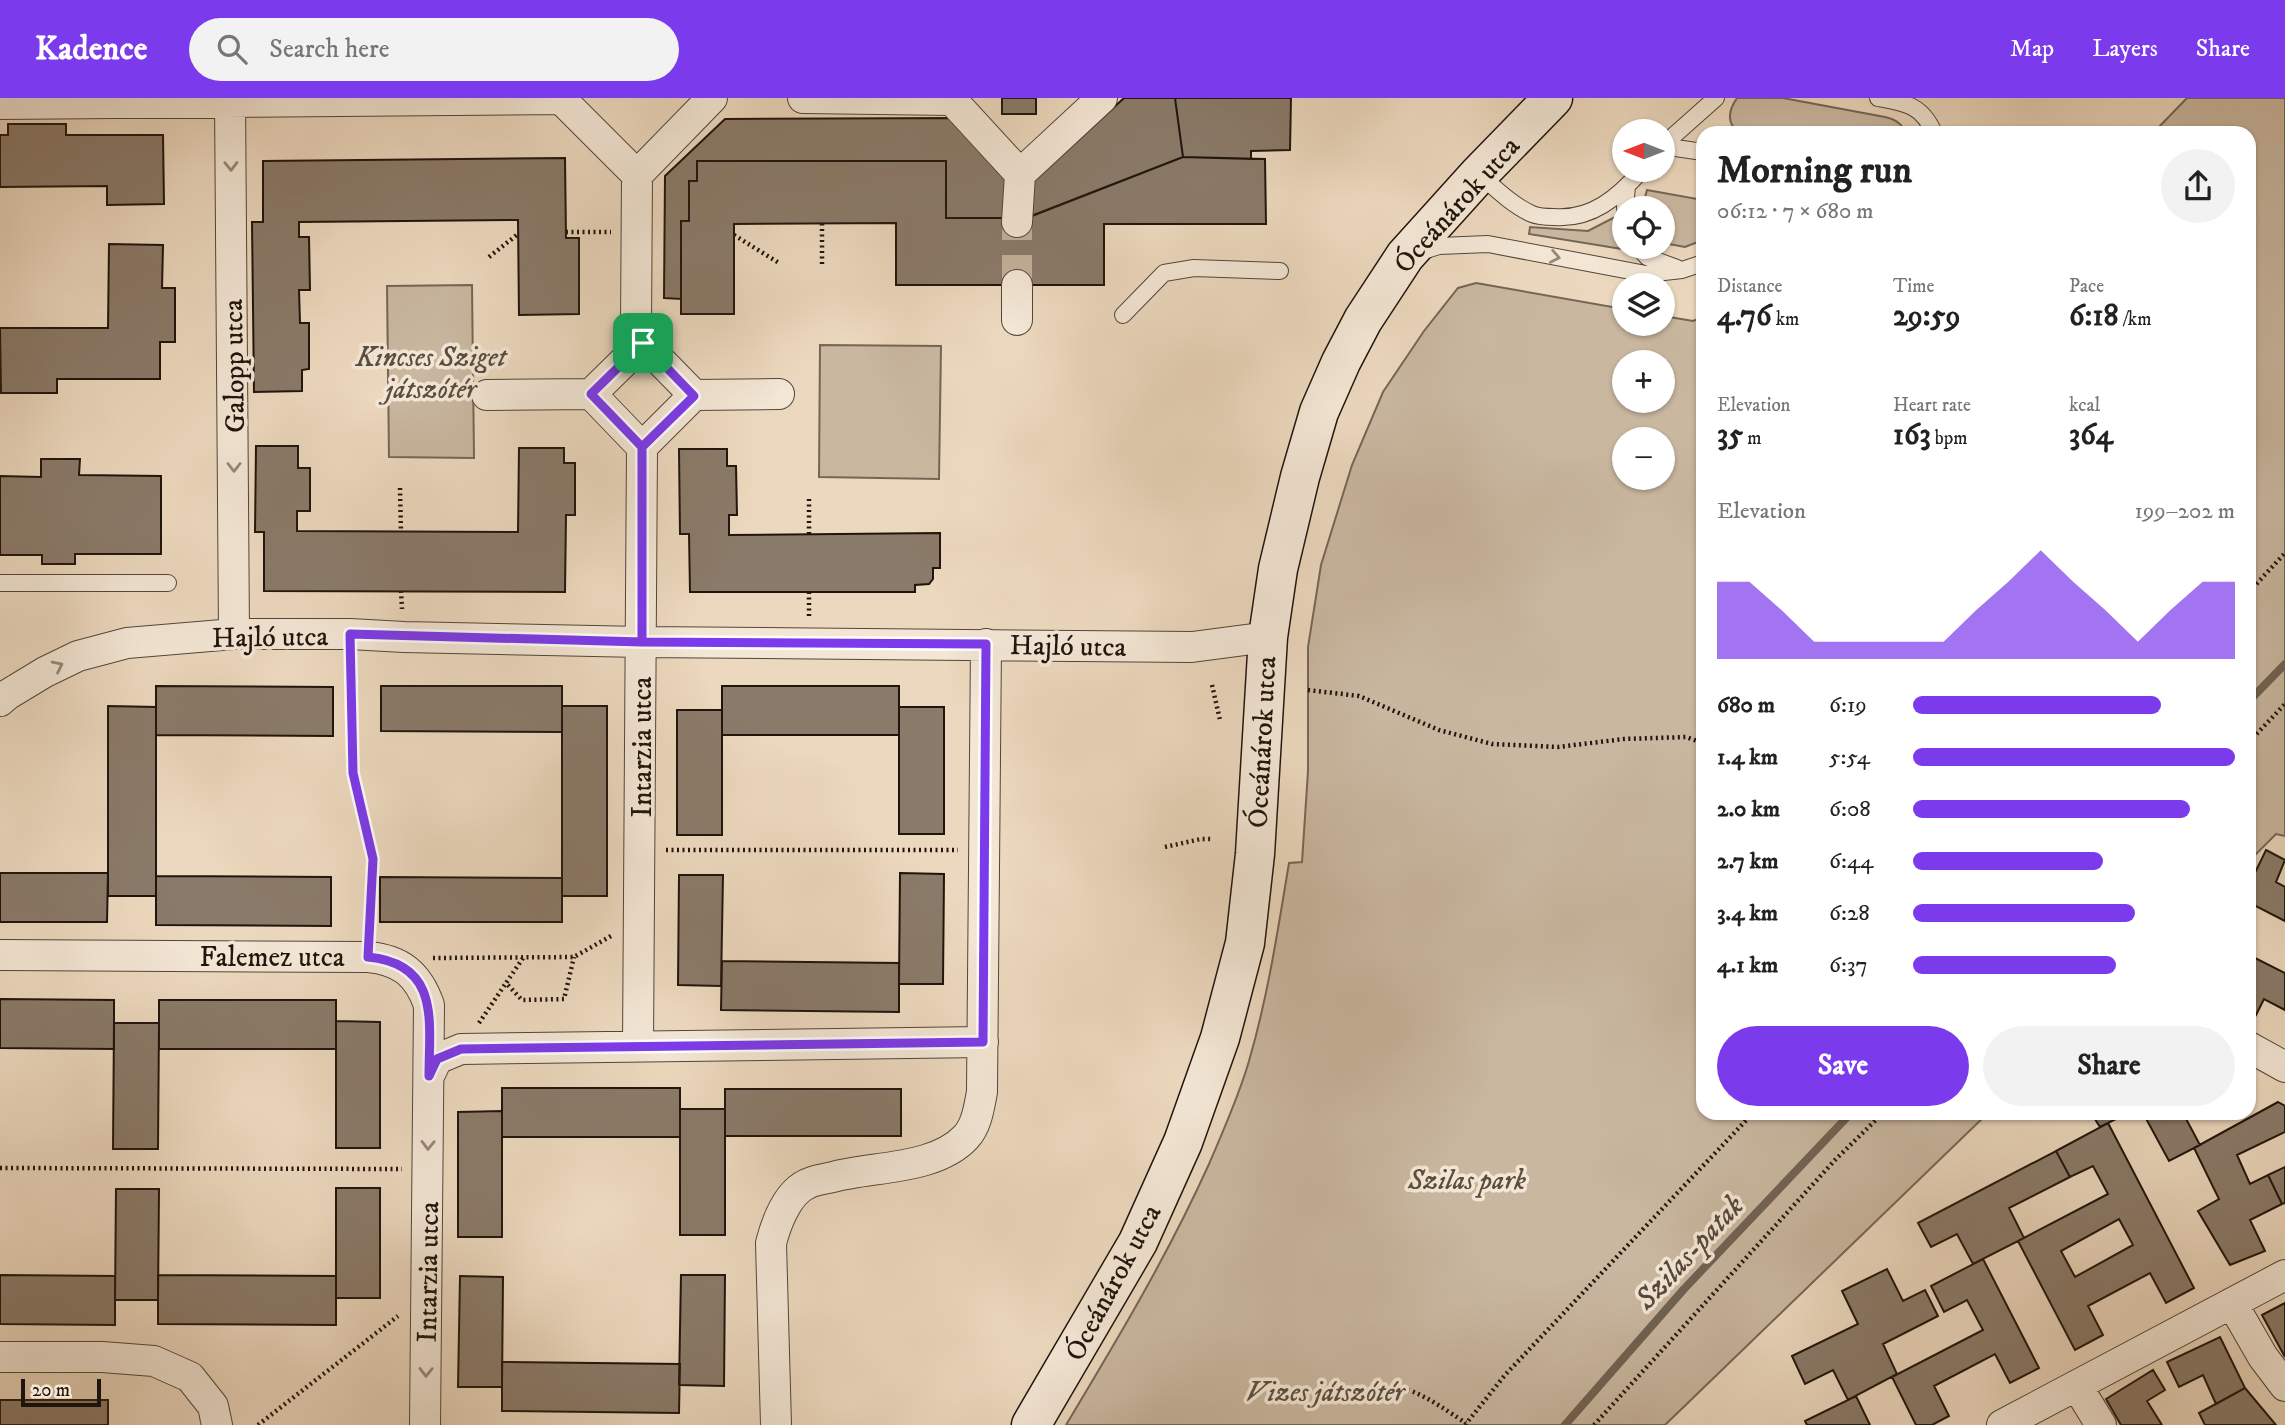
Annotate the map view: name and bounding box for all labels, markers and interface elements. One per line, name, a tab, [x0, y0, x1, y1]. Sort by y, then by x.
search box	[189, 18, 679, 81]
text: Kadence	[35, 29, 147, 70]
icon: search	[213, 30, 251, 68]
text: Search here	[269, 33, 390, 66]
text: Map	[2010, 34, 2054, 64]
text: Layers	[2092, 34, 2158, 64]
text: Share	[2196, 34, 2250, 64]
north arrow	[1612, 119, 1675, 182]
map controls	[1612, 119, 1675, 490]
street label: Óceánárok utca	[1386, 129, 1528, 281]
text: Morning run	[1717, 147, 1912, 195]
button: share	[2161, 149, 2235, 223]
one-way arrow	[223, 161, 239, 172]
button: locate	[1612, 196, 1675, 259]
text: 06:12 · 7 × 680 m	[1717, 197, 1874, 226]
one-way arrow	[1548, 248, 1560, 263]
button: layers	[1612, 273, 1675, 336]
text: Distance	[1717, 275, 1782, 298]
text: Time	[1893, 275, 1934, 298]
text: Pace	[2069, 275, 2104, 298]
text: 4.76	[1717, 298, 1772, 335]
text: 29:59	[1893, 298, 1960, 335]
text: 6:18	[2069, 298, 2118, 335]
street label: Galopp utca	[216, 299, 253, 433]
text: km	[1772, 308, 1799, 331]
text: /km	[2118, 308, 2151, 331]
pin	[613, 313, 673, 373]
icon: arrive	[624, 324, 662, 362]
park label: Kincses Sziget játszótér	[355, 340, 509, 407]
button: +	[1612, 350, 1675, 413]
text: Elevation	[1717, 394, 1791, 417]
text: Heart rate	[1893, 394, 1971, 417]
text: kcal	[2069, 394, 2100, 417]
text: 35	[1717, 417, 1743, 454]
text: 163	[1893, 417, 1931, 454]
text: 364	[2069, 417, 2113, 454]
button: −	[1612, 427, 1675, 490]
text: m	[1743, 427, 1761, 450]
text: bpm	[1931, 427, 1968, 450]
one-way arrow	[226, 462, 242, 473]
text: Elevation	[1717, 497, 1806, 526]
text: 199–202 m	[2134, 497, 2235, 526]
street label: Hajló utca	[211, 619, 329, 656]
street label: Hajló utca	[1009, 628, 1127, 665]
street label: Óceánárok utca	[1240, 655, 1284, 829]
one-way arrow	[51, 660, 63, 674]
street label: Intarzia utca	[625, 676, 660, 818]
text: 680 m	[1717, 691, 1775, 720]
text: 6:19	[1829, 691, 1867, 720]
text: 1.4 km	[1717, 743, 1778, 772]
text: 5:54	[1829, 743, 1870, 772]
text: 2.0 km	[1717, 795, 1780, 824]
text: 6:08	[1829, 795, 1871, 824]
text: 2.7 km	[1717, 847, 1778, 876]
text: 6:44	[1829, 847, 1873, 876]
text: 3.4 km	[1717, 899, 1778, 928]
text: 6:28	[1829, 899, 1870, 928]
street label: Falemez utca	[199, 940, 345, 975]
text: 4.1 km	[1717, 951, 1778, 980]
text: 6:37	[1829, 951, 1868, 980]
button: Save	[1717, 1026, 1969, 1106]
button: Share	[1983, 1026, 2235, 1106]
one-way arrow	[420, 1140, 436, 1150]
park label: Szilas park	[1407, 1163, 1526, 1198]
water label: Szilas-patak	[1627, 1188, 1753, 1319]
street label: Óceánárok utca	[1057, 1198, 1169, 1367]
street label: Intarzia utca	[410, 1201, 447, 1343]
one-way arrow	[418, 1367, 434, 1378]
park label: Vizes játszótér	[1246, 1375, 1406, 1410]
scale bar	[21, 1376, 102, 1408]
text: 20 m	[32, 1379, 70, 1402]

